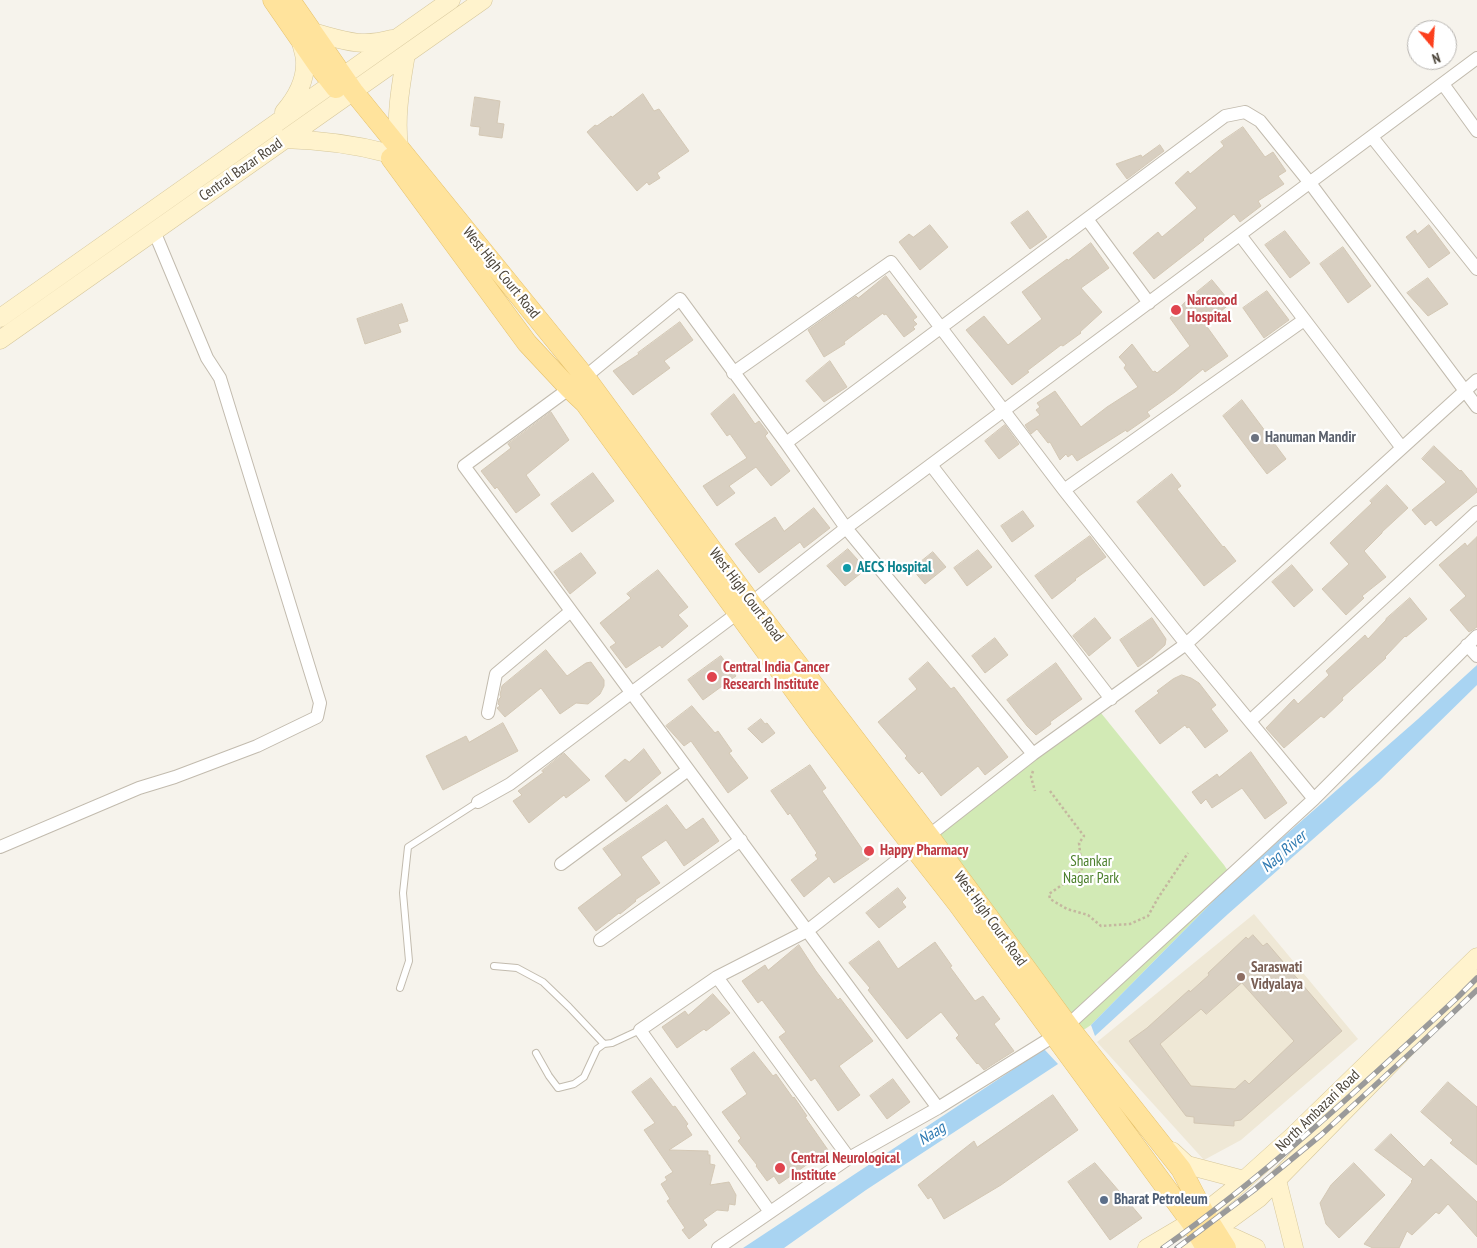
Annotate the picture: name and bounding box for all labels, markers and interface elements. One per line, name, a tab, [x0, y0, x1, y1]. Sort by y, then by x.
north arrow	[1407, 20, 1457, 70]
text: N	[1430, 49, 1443, 68]
street label: Central Bazar Road	[196, 135, 286, 205]
street label: West High Court Road	[459, 224, 543, 322]
place label: Narcaood Hospital	[1187, 292, 1237, 327]
marker: Narcaood Hospital	[1169, 303, 1183, 317]
place label: Hanuman Mandir	[1265, 429, 1356, 447]
marker: Hanuman Mandir	[1249, 432, 1261, 444]
street label: West High Court Road	[705, 545, 787, 645]
place label: AECS Hospital	[857, 559, 932, 577]
marker: AECS Hospital	[841, 562, 853, 574]
place label: Central India Cancer Research Institute	[723, 659, 829, 694]
marker: Central India Cancer Research Institute	[705, 670, 719, 684]
water label: Nag River	[1257, 827, 1311, 877]
place label: Happy Pharmacy	[880, 842, 968, 860]
marker: Happy Pharmacy	[862, 844, 876, 858]
park label: Shankar Nagar Park	[1063, 853, 1119, 888]
street label: West High Court Road	[950, 868, 1030, 970]
place label: Saraswati Vidyalaya	[1251, 959, 1303, 994]
marker: Saraswati Vidyalaya	[1235, 971, 1247, 983]
street label: North Ambazari Road	[1272, 1066, 1364, 1156]
water label: Naag	[915, 1118, 949, 1150]
place label: Central Neurological Institute	[791, 1150, 900, 1185]
marker: Central Neurological Institute	[773, 1161, 787, 1175]
place label: Bharat Petroleum	[1114, 1191, 1208, 1209]
marker: Bharat Petroleum	[1098, 1194, 1110, 1206]

